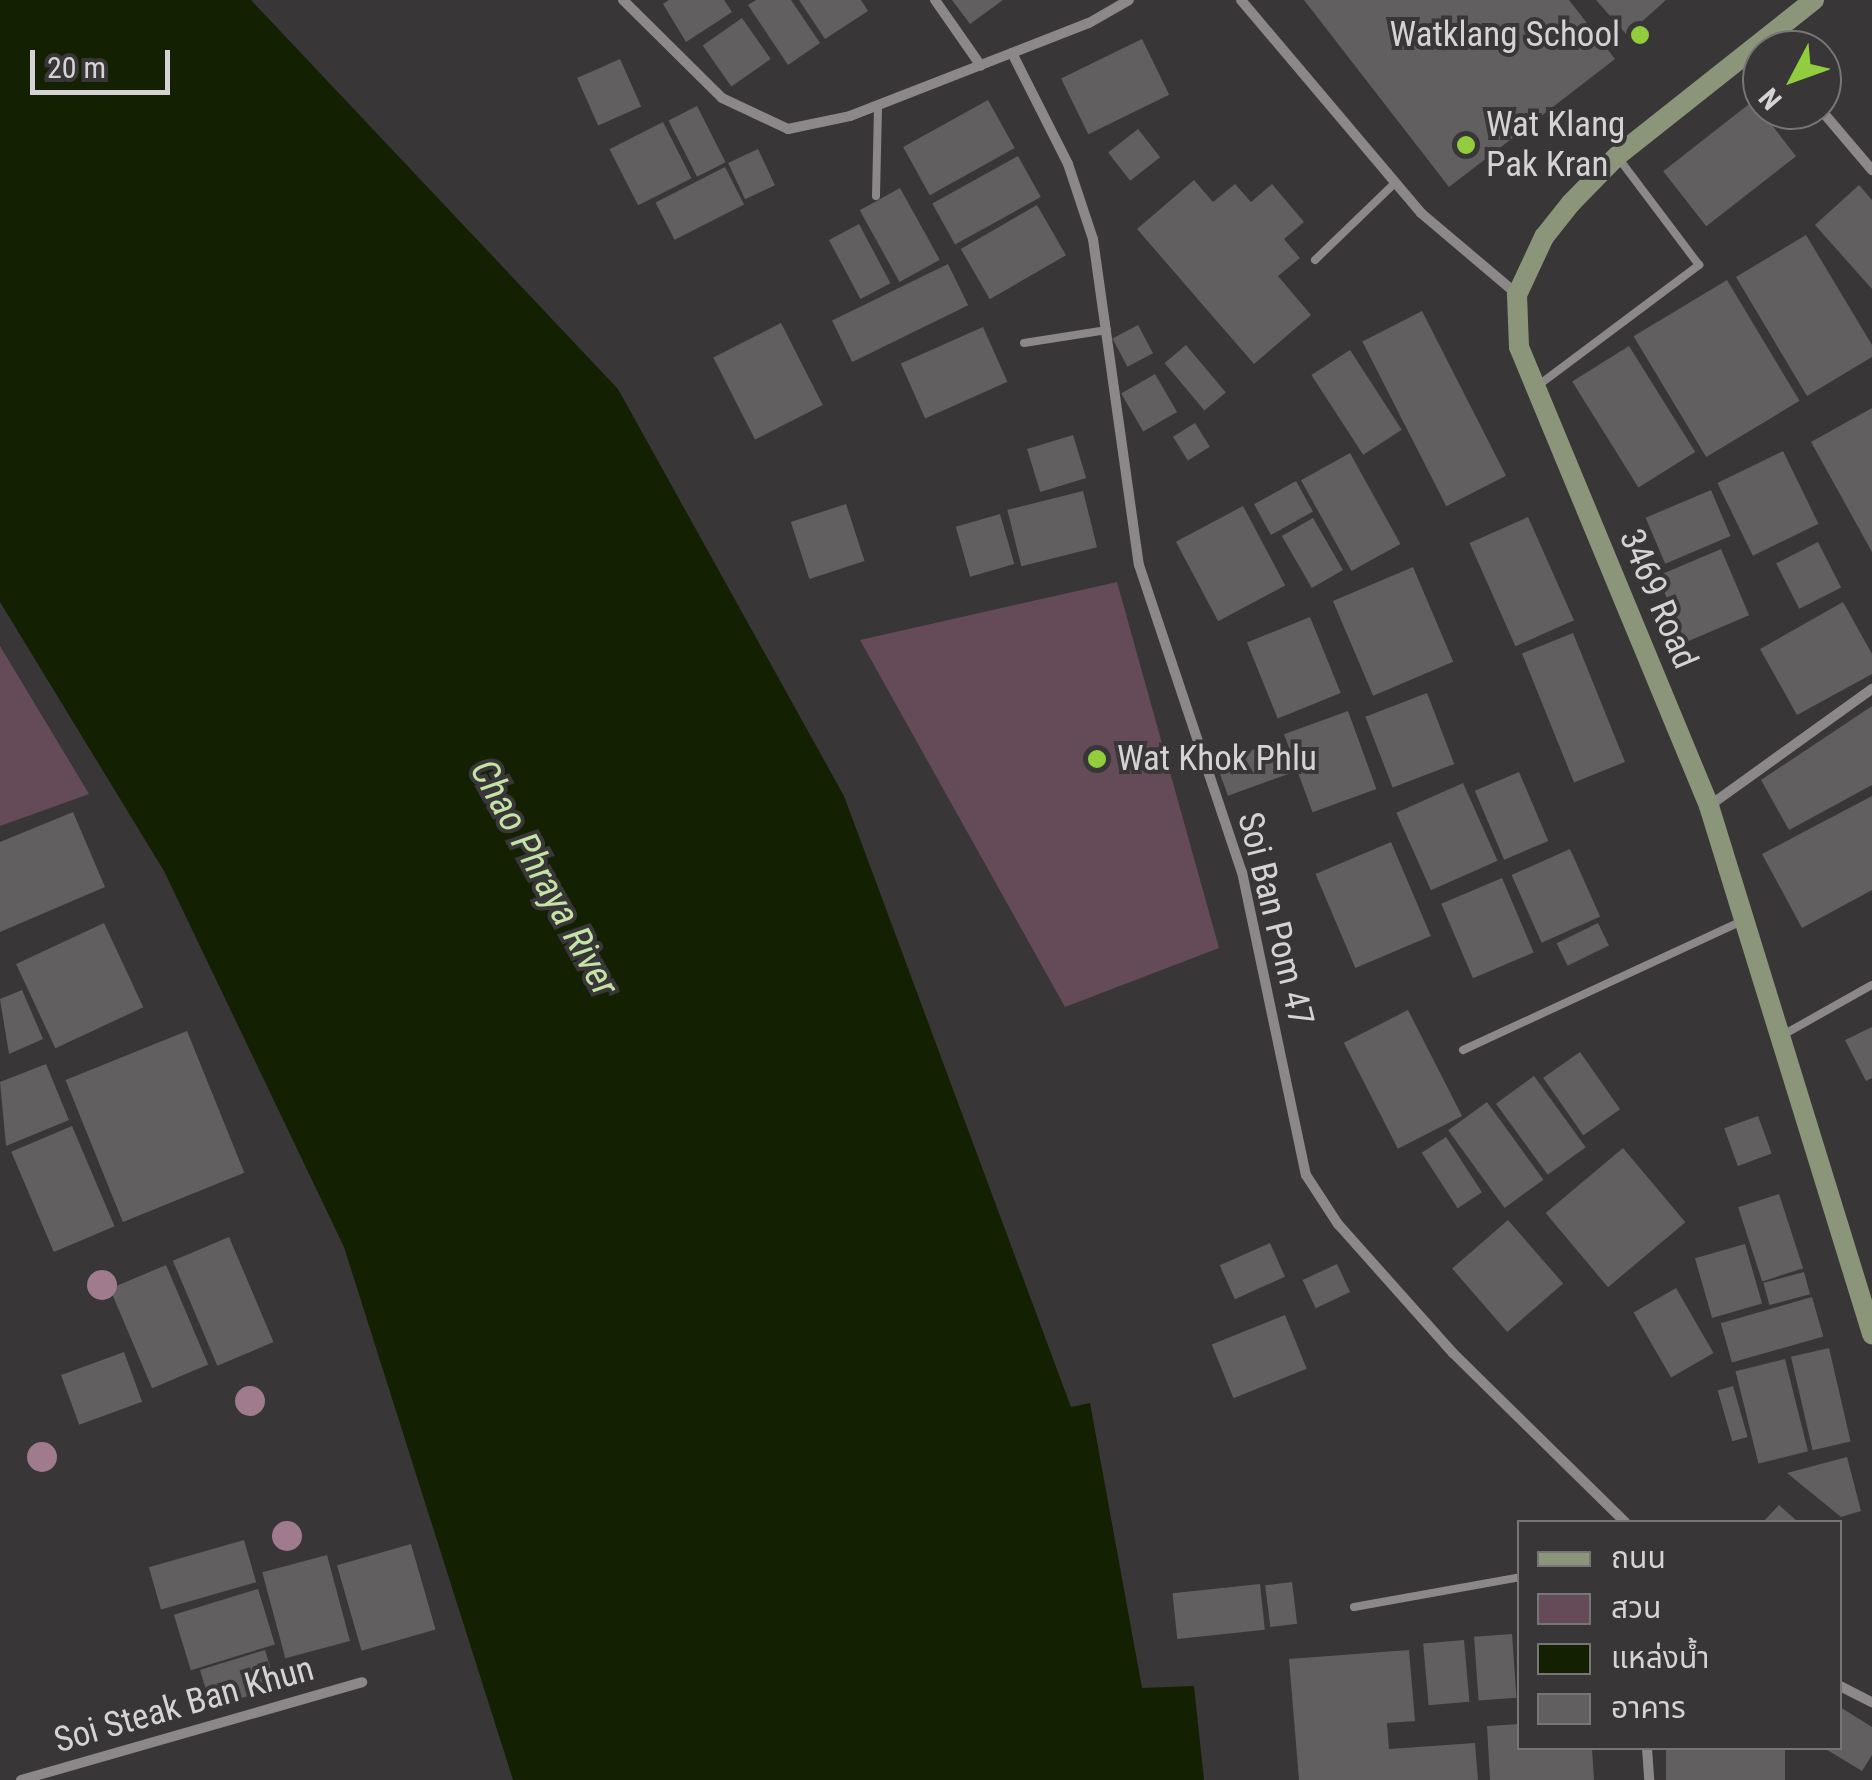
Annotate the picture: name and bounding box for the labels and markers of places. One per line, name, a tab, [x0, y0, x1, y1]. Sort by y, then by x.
place label: Watklang School	[1390, 14, 1620, 56]
marker: Watklang School	[1629, 24, 1651, 46]
place label: Wat Klang Pak Kran	[1486, 104, 1625, 186]
marker: Wat Klang Pak Kran	[1455, 134, 1477, 156]
place label: Wat Khok Phlu	[1117, 738, 1317, 780]
marker: Wat Khok Phlu	[1086, 748, 1108, 770]

